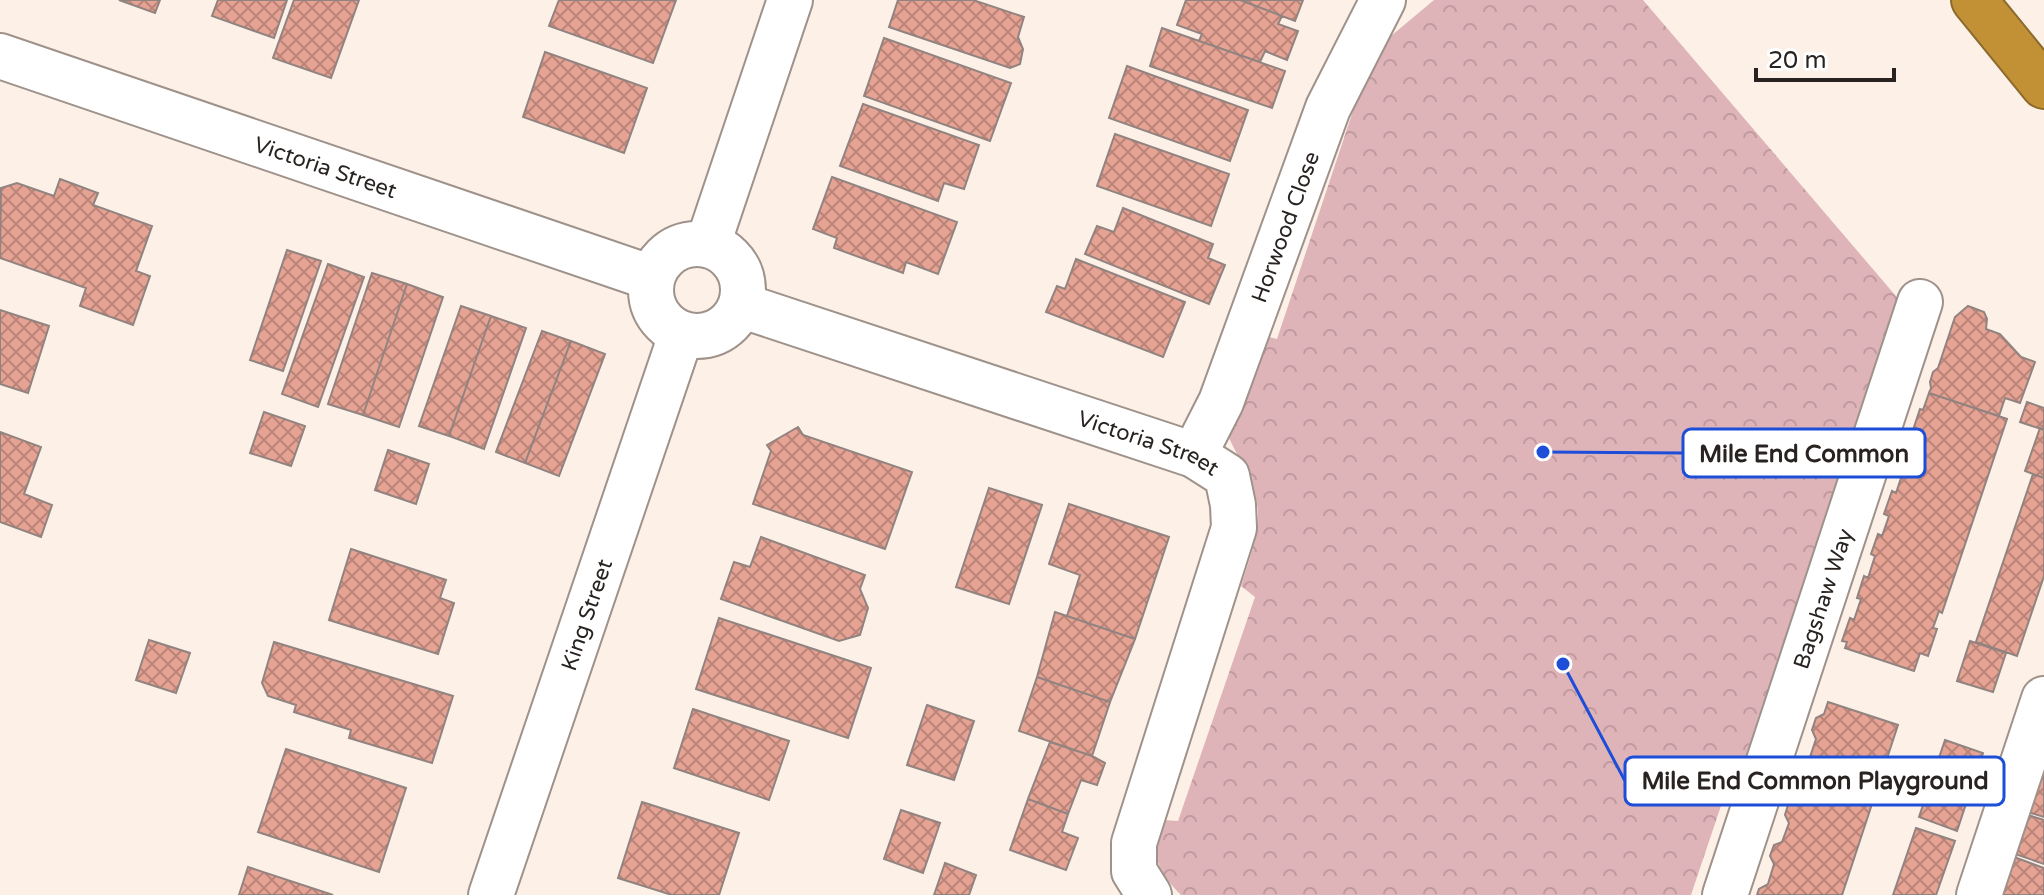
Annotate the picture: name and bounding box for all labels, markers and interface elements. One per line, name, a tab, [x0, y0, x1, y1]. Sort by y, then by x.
scale bar	[1756, 32, 1894, 82]
text: 20 m	[1768, 46, 1826, 75]
street label: Victoria Street	[251, 132, 400, 204]
street label: Horwood Close	[1246, 148, 1325, 306]
street label: Victoria Street	[1074, 406, 1224, 482]
callout: Mile End Common	[1683, 429, 1925, 477]
text: Mile End Common	[1699, 440, 1909, 469]
street label: Bagshaw Way	[1788, 525, 1859, 672]
street label: King Street	[556, 556, 618, 674]
callout: Mile End Common Playground	[1625, 757, 2004, 805]
text: Mile End Common Playground	[1641, 767, 1989, 796]

